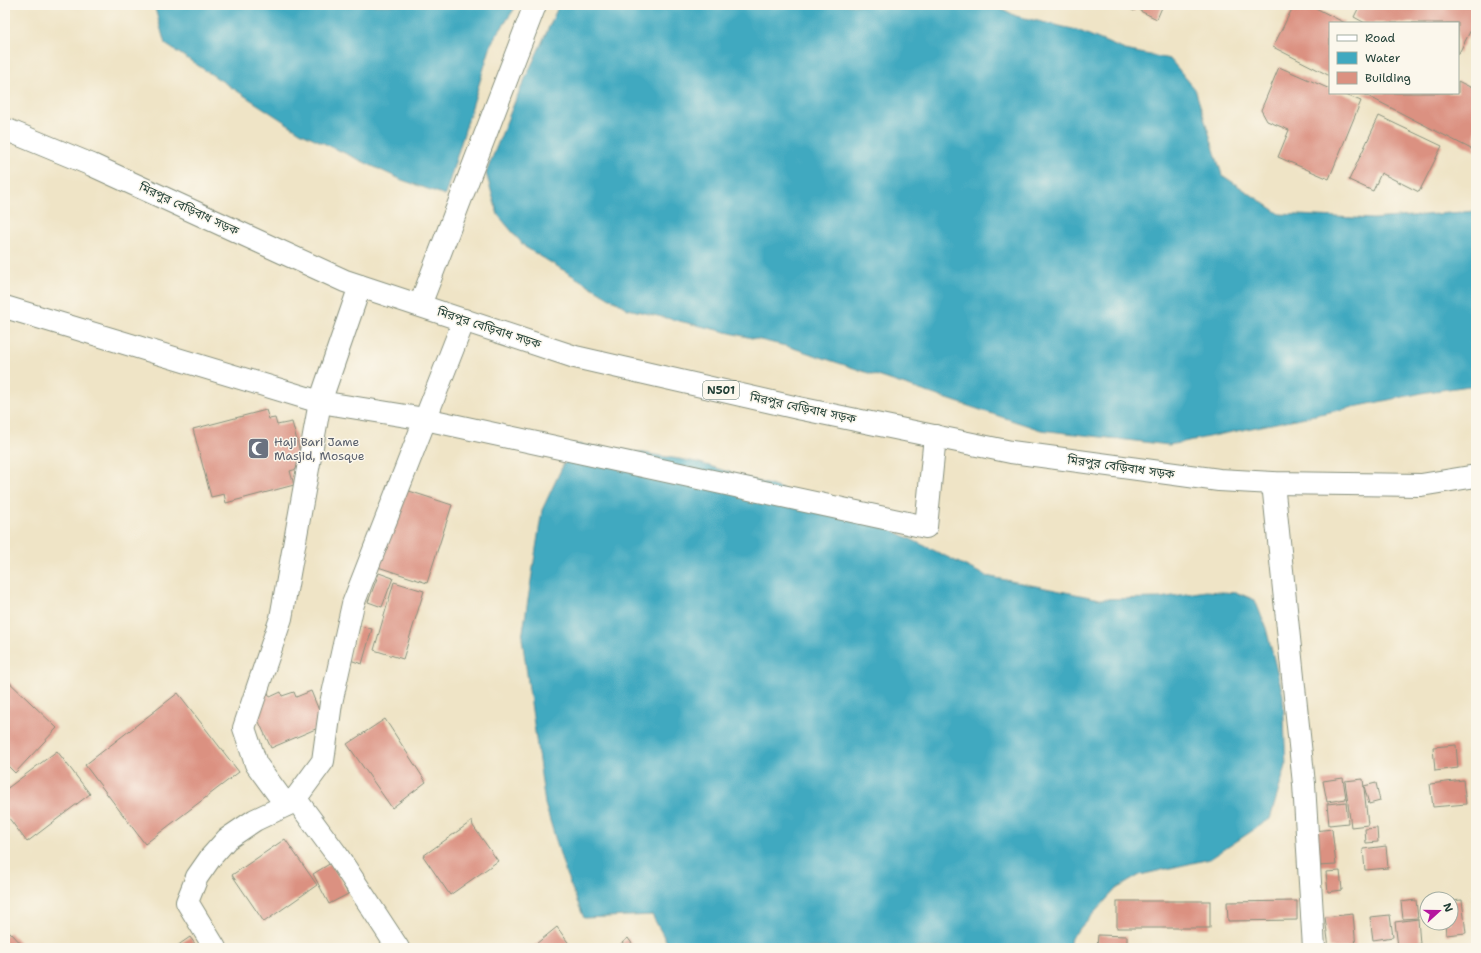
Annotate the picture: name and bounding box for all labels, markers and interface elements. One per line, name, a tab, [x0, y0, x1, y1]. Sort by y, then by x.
legend	[1329, 22, 1459, 94]
text: Road	[1365, 30, 1396, 46]
text: Water	[1365, 50, 1401, 66]
text: Building	[1365, 70, 1411, 86]
street label: মিরপুর বেড়িবাধ সড়ক	[136, 178, 242, 239]
street label: মিরপুর বেড়িবাধ সড়ক	[434, 303, 543, 352]
road number: N501	[703, 381, 739, 399]
street label: মিরপুর বেড়িবাধ সড়ক	[748, 389, 858, 427]
place label: Haji Bari Jame Masjid, Mosque	[274, 434, 365, 464]
mosque icon: Haji Bari Jame Masjid, Mosque	[246, 436, 272, 462]
street label: মিরপুর বেড়িবাধ সড়ক	[1065, 451, 1176, 482]
north arrow	[1419, 891, 1459, 931]
text: N	[1439, 901, 1457, 915]

